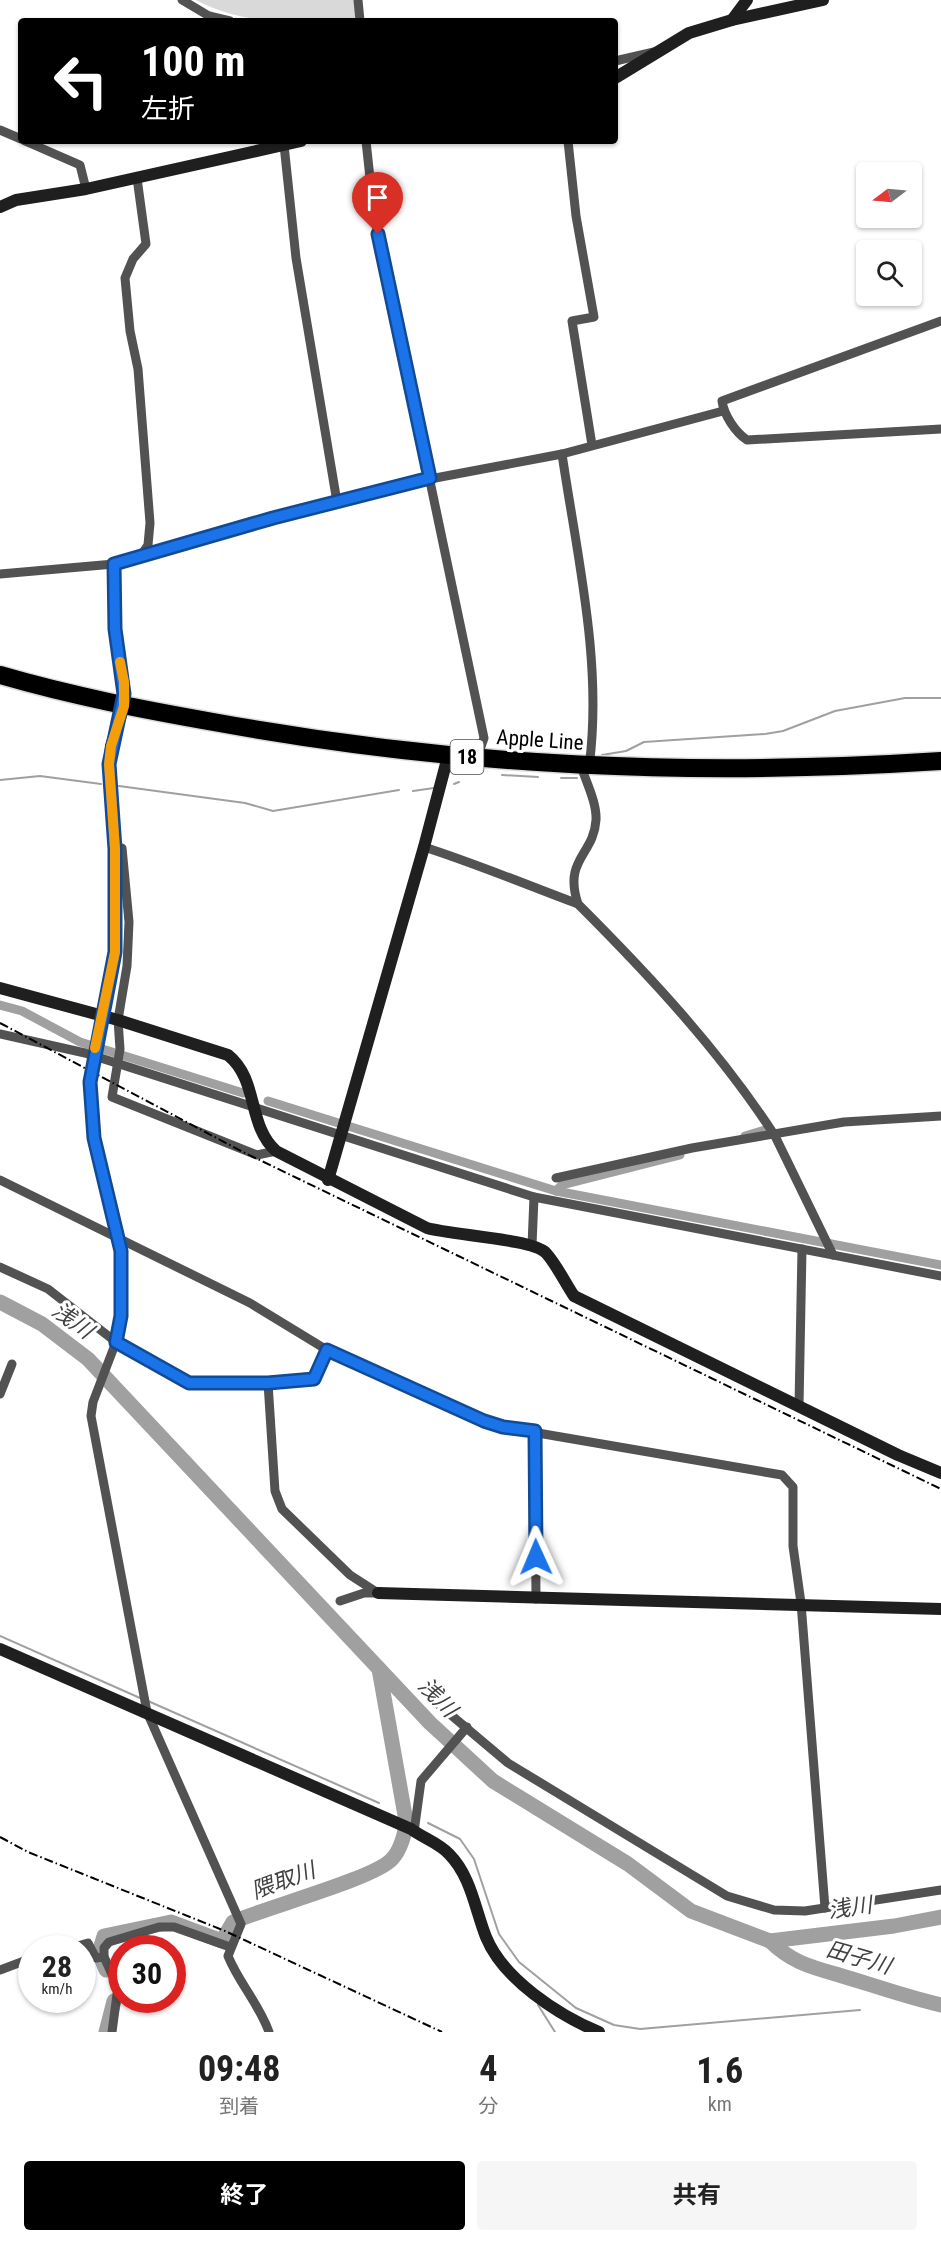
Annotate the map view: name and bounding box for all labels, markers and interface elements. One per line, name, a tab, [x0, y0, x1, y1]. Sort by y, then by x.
text: 100 m	[141, 37, 246, 86]
icon: left	[42, 42, 120, 120]
text: 左折	[141, 93, 195, 125]
north arrow	[856, 162, 922, 228]
map controls	[856, 162, 922, 306]
pin	[352, 172, 403, 234]
icon: arrive	[361, 181, 394, 214]
button: search	[856, 240, 922, 306]
street label: Apple Line	[496, 725, 584, 755]
road number: 18	[450, 740, 484, 774]
water label: 浅川	[48, 1297, 99, 1345]
position arrow	[504, 1525, 568, 1589]
water label: 浅川	[413, 1673, 463, 1723]
water label: 隈取川	[248, 1857, 320, 1904]
water label: 浅川	[827, 1892, 876, 1923]
speed limit sign: 30	[108, 1935, 186, 2013]
water label: 田子川	[824, 1936, 896, 1979]
text: 28	[42, 1949, 72, 1984]
text: km/h	[42, 1980, 72, 1998]
text: 09:48	[198, 2048, 281, 2090]
text: 4	[479, 2048, 497, 2090]
text: 1.6	[696, 2050, 743, 2092]
text: km	[708, 2092, 732, 2116]
text: 到着	[219, 2094, 259, 2118]
text: 分	[478, 2094, 498, 2118]
button: 終了	[24, 2161, 465, 2230]
button: 共有	[477, 2161, 917, 2230]

